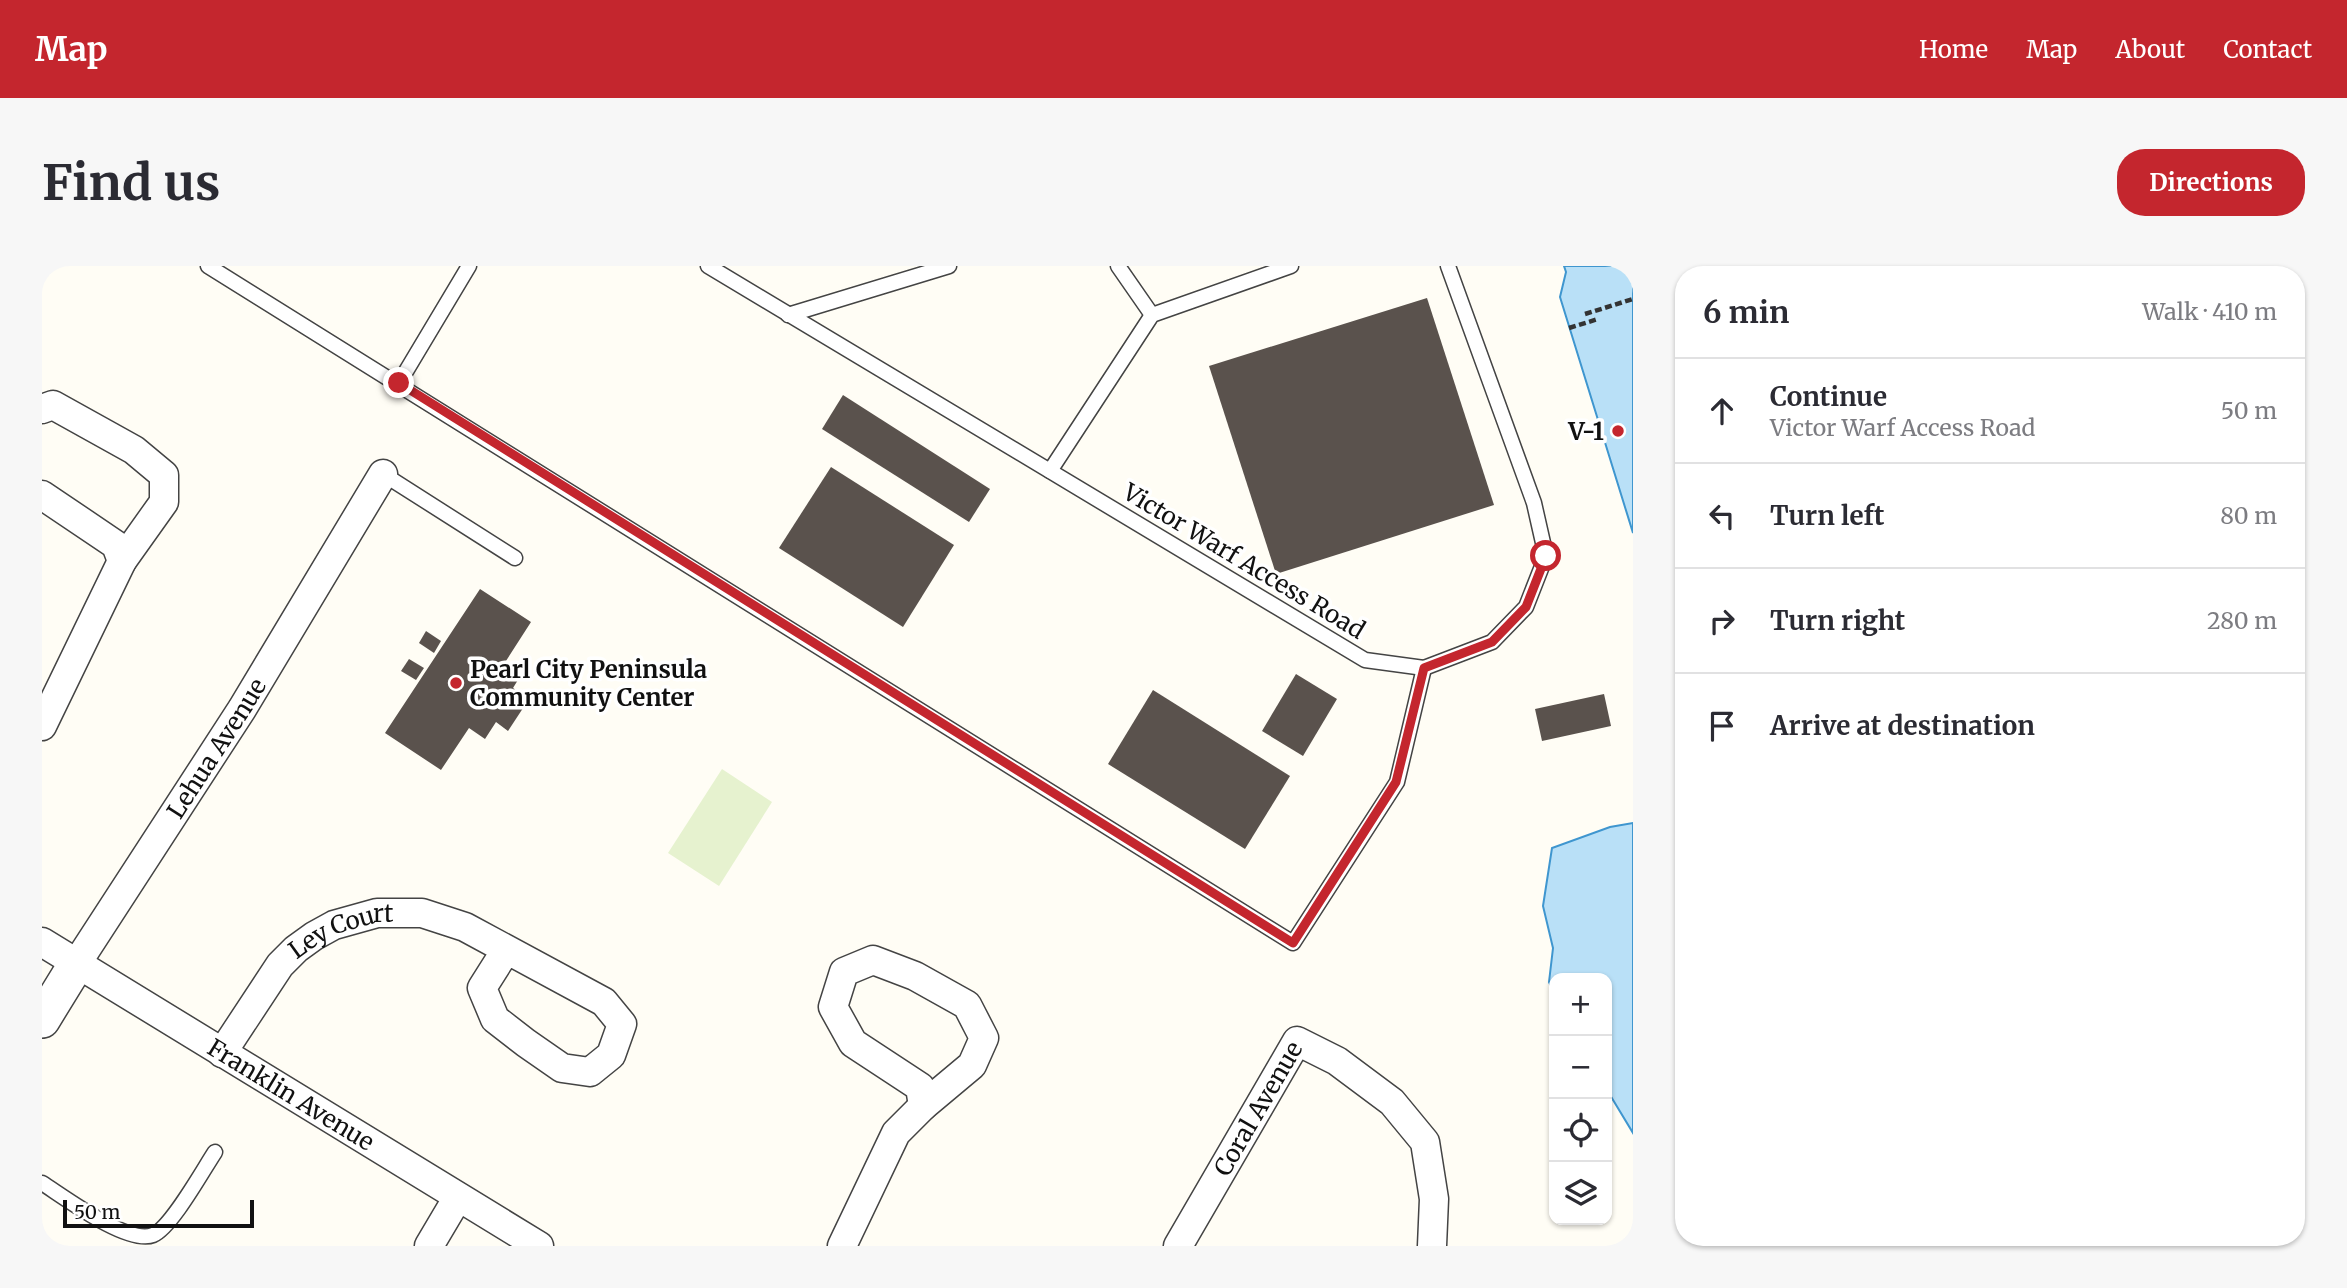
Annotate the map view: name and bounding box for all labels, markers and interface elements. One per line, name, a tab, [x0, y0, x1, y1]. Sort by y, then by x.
text: Map	[35, 29, 108, 70]
text: Home	[1919, 34, 1988, 65]
text: Map	[2026, 34, 2077, 65]
text: About	[2115, 34, 2185, 65]
text: Contact	[2223, 34, 2312, 65]
button: Directions	[2117, 149, 2305, 216]
text: Find us	[42, 152, 220, 213]
text: 6 min	[1703, 293, 1789, 331]
text: Walk · 410 m	[2142, 297, 2277, 326]
route end	[383, 367, 414, 398]
text: Continue	[1770, 380, 1887, 413]
icon: ahead	[1703, 392, 1741, 430]
text: 50 m	[2221, 396, 2277, 425]
text: Victor Warf Access Road	[1770, 413, 2035, 442]
place label: V-1	[1567, 416, 1604, 447]
marker: V-1	[1610, 423, 1626, 439]
street label: Victor Warf Access Road	[1116, 476, 1371, 646]
icon: left	[1703, 497, 1741, 535]
text: Turn left	[1770, 499, 1884, 532]
text: 80 m	[2220, 501, 2277, 530]
route start	[1530, 540, 1561, 571]
icon: right	[1703, 602, 1741, 640]
text: Turn right	[1770, 604, 1905, 637]
text: 280 m	[2207, 606, 2277, 635]
place label: Pearl City Peninsula Community Center	[470, 654, 707, 713]
street label: Lehua Avenue	[160, 672, 273, 824]
marker: Pearl City Peninsula Community Center	[448, 675, 464, 691]
icon: arrive	[1703, 707, 1741, 745]
text: Arrive at destination	[1770, 709, 2035, 742]
street label: Ley Court	[282, 898, 394, 965]
map controls	[1549, 973, 1612, 1225]
button: +	[1549, 973, 1612, 1036]
street label: Franklin Avenue	[202, 1032, 380, 1157]
street label: Coral Avenue	[1207, 1036, 1309, 1181]
button: −	[1549, 1036, 1612, 1099]
button: locate	[1549, 1099, 1612, 1162]
button: layers	[1549, 1162, 1612, 1225]
scale bar	[63, 1197, 254, 1229]
text: 50 m	[74, 1200, 120, 1224]

